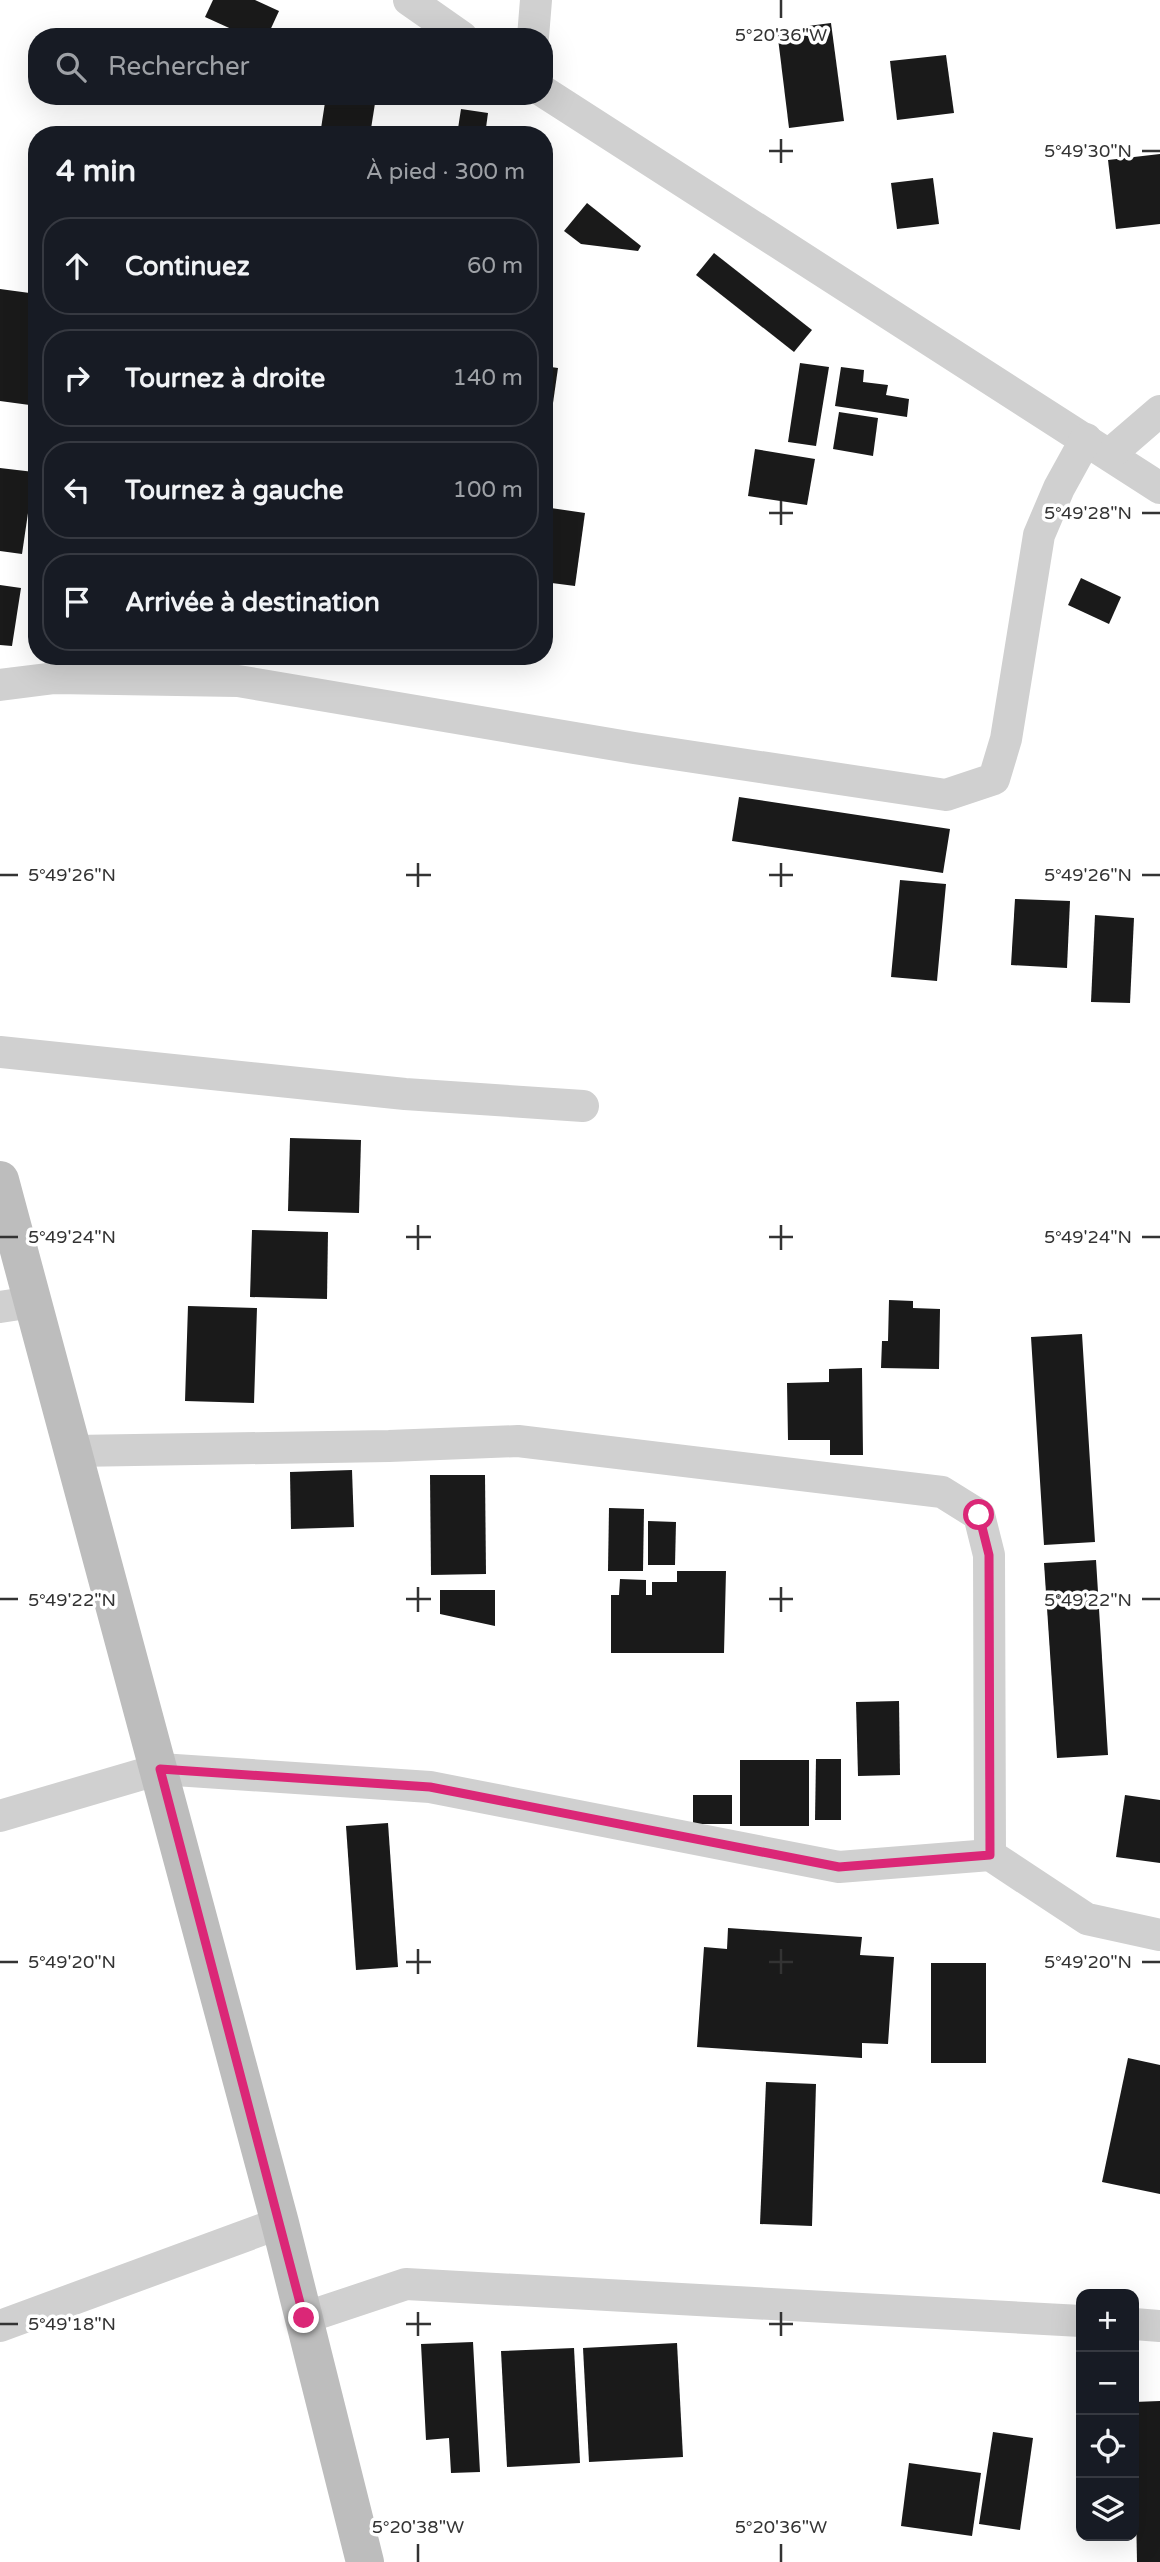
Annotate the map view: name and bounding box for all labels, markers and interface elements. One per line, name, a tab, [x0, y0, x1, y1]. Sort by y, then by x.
text: 5°20'36"W	[735, 24, 827, 46]
search box	[28, 28, 553, 105]
icon: search	[52, 48, 90, 86]
text: Rechercher	[108, 51, 250, 82]
text: 5°49'30"N	[1044, 140, 1132, 162]
text: 4 min	[56, 153, 136, 190]
text: À pied · 300 m	[366, 158, 525, 186]
icon: ahead	[58, 247, 96, 285]
text: Continuez	[125, 251, 250, 282]
text: 60 m	[467, 252, 523, 280]
icon: right	[58, 359, 96, 397]
text: Tournez à droite	[125, 363, 325, 394]
text: 140 m	[453, 364, 523, 392]
icon: left	[58, 471, 96, 509]
text: Tournez à gauche	[125, 475, 344, 506]
text: 100 m	[453, 476, 523, 504]
text: 5°49'28"N	[1044, 502, 1132, 524]
icon: arrive	[58, 583, 96, 621]
text: Arrivée à destination	[125, 587, 380, 618]
text: 5°49'26"N	[28, 864, 116, 886]
text: 5°49'26"N	[1044, 864, 1132, 886]
text: 5°49'24"N	[28, 1226, 116, 1248]
text: 5°49'24"N	[1044, 1226, 1132, 1248]
route start	[963, 1499, 994, 1530]
text: 5°49'22"N	[28, 1589, 116, 1611]
text: 5°49'22"N	[1044, 1589, 1132, 1611]
text: 5°49'20"N	[28, 1951, 116, 1973]
text: 5°49'20"N	[1044, 1951, 1132, 1973]
map controls	[1076, 2289, 1139, 2541]
button: +	[1076, 2289, 1139, 2352]
route end	[288, 2302, 319, 2333]
text: 5°49'18"N	[28, 2313, 116, 2335]
button: −	[1076, 2352, 1139, 2415]
button: locate	[1076, 2415, 1139, 2478]
button: layers	[1076, 2478, 1139, 2541]
text: 5°20'38"W	[372, 2516, 464, 2538]
text: 5°20'36"W	[735, 2516, 827, 2538]

